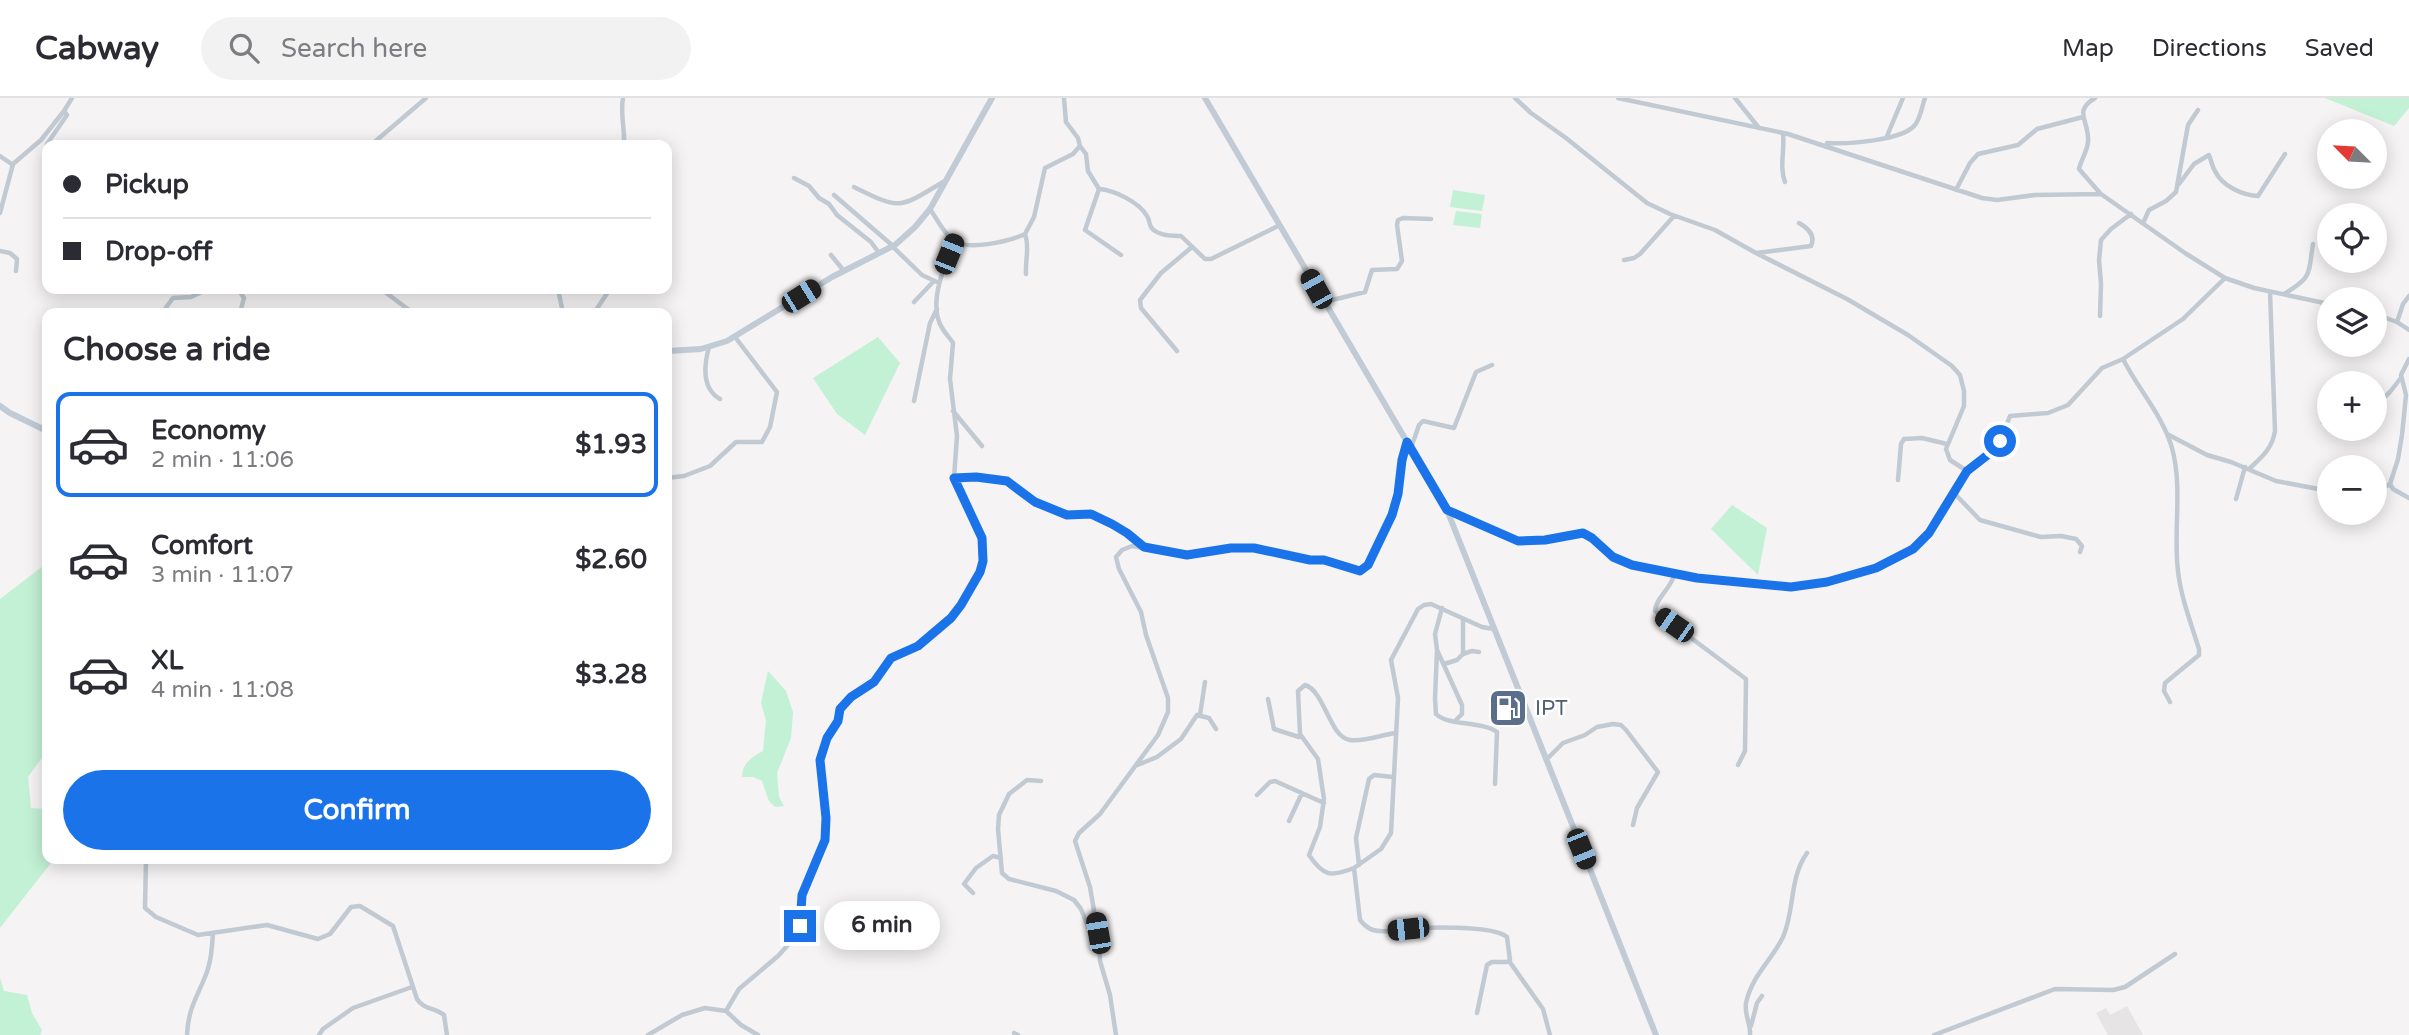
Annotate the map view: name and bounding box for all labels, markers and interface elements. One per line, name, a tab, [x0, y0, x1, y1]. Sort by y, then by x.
search box	[201, 17, 691, 80]
text: Cabway	[35, 29, 159, 68]
icon: search	[225, 29, 263, 67]
text: Search here	[281, 33, 427, 64]
text: Map	[2062, 34, 2114, 63]
text: Directions	[2152, 34, 2267, 63]
text: Saved	[2305, 34, 2374, 63]
north arrow	[2317, 119, 2387, 189]
map controls	[2317, 119, 2387, 525]
text: Pickup	[105, 169, 189, 200]
button: locate	[2317, 203, 2387, 273]
car	[932, 231, 967, 277]
text: Drop-off	[105, 236, 212, 267]
car	[1297, 266, 1336, 312]
car	[778, 276, 825, 316]
button: layers	[2317, 287, 2387, 357]
text: Choose a ride	[63, 331, 270, 369]
button: +	[2317, 371, 2387, 441]
icon: car	[67, 413, 130, 476]
text: Economy	[151, 415, 266, 446]
route start	[1984, 425, 2016, 457]
text: $1.93	[575, 429, 647, 460]
text: 2 min · 11:06	[151, 446, 294, 474]
button: −	[2317, 455, 2387, 525]
icon: car	[67, 528, 130, 591]
text: Comfort	[151, 530, 253, 561]
text: $2.60	[575, 544, 647, 575]
text: 3 min · 11:07	[151, 561, 294, 589]
car	[1651, 604, 1698, 646]
icon: car	[67, 643, 130, 706]
text: XL	[151, 645, 183, 676]
text: $3.28	[575, 659, 647, 690]
text: 4 min · 11:08	[151, 676, 294, 704]
fuel station icon: IPT	[1487, 687, 1529, 729]
place label: IPT	[1535, 696, 1568, 721]
button: Confirm	[63, 770, 651, 850]
car	[1564, 826, 1599, 872]
callout: 6 min	[824, 902, 940, 950]
route end	[784, 910, 816, 942]
car	[1085, 910, 1112, 956]
text: 6 min	[851, 911, 913, 939]
car	[1387, 916, 1430, 942]

